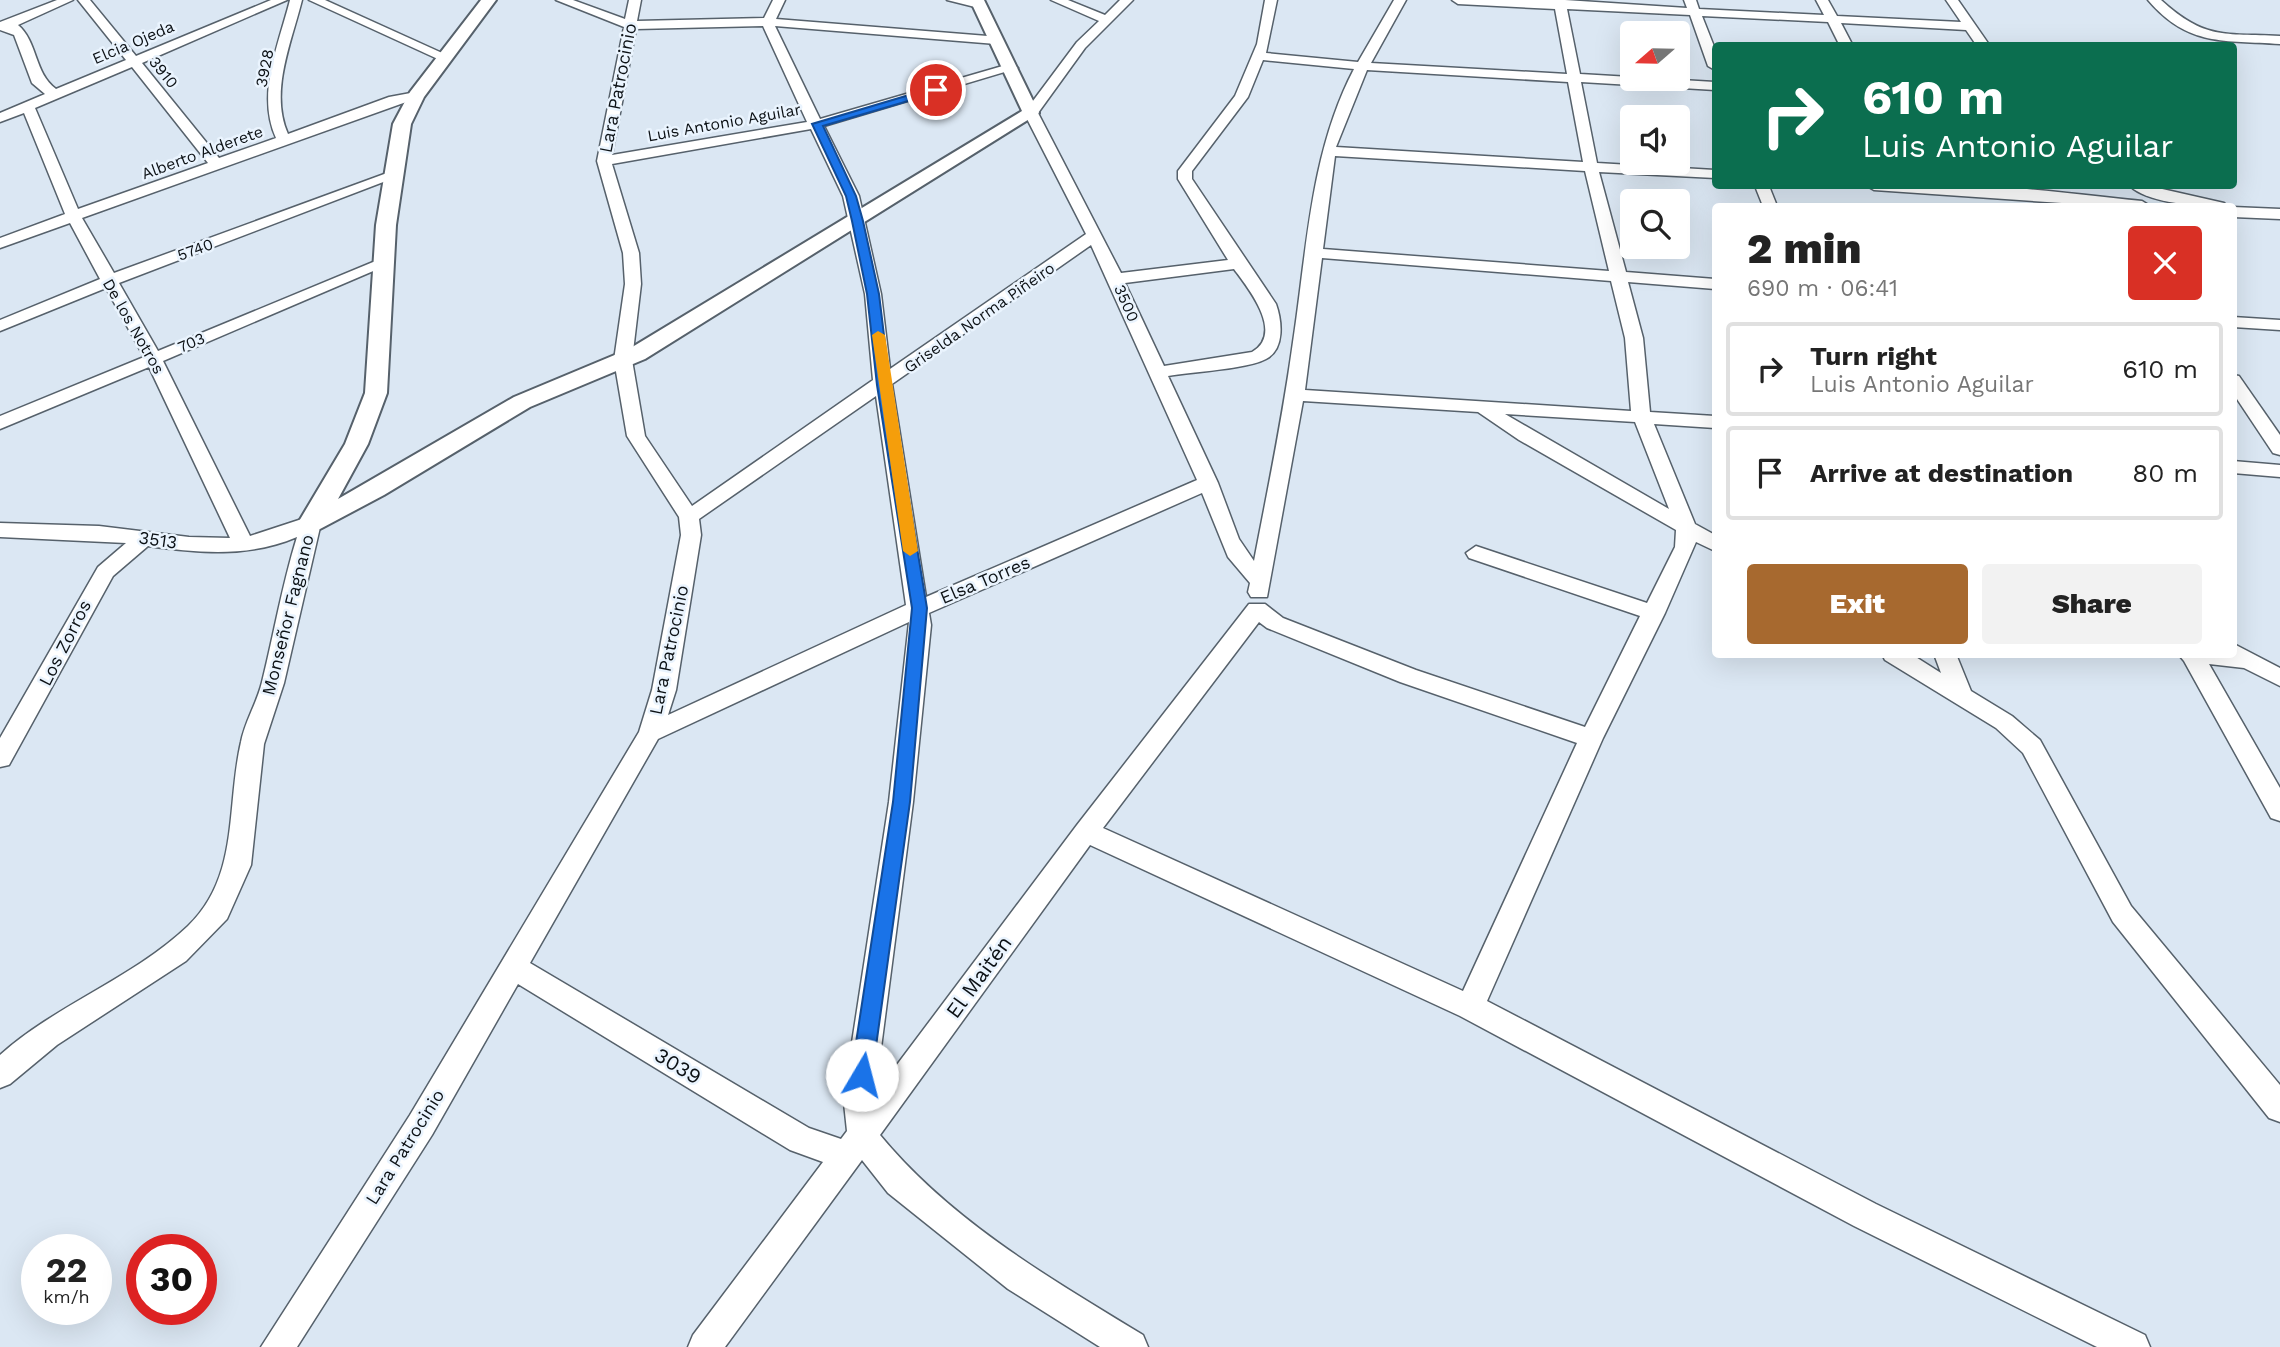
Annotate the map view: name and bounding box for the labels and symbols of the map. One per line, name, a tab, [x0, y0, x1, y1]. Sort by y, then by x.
street label: Elcia Ojeda	[89, 17, 177, 68]
street label: Lara Patrocinio	[595, 21, 640, 155]
north arrow	[1620, 21, 1690, 91]
street label: 3928	[252, 47, 277, 89]
street label: 3910	[145, 53, 182, 92]
pin	[906, 60, 966, 120]
street label: Luis Antonio Aguilar	[646, 100, 803, 145]
street label: Alberto Alderete	[139, 122, 265, 183]
street label: 5740	[175, 234, 216, 265]
street label: Griselda Norma Piñeiro	[900, 258, 1058, 377]
street label: De los Notros	[99, 275, 168, 377]
street label: 3500	[1110, 282, 1143, 325]
street label: 703	[175, 328, 208, 357]
street label: 3513	[138, 526, 179, 553]
street label: Monseñor Fagnano	[257, 532, 318, 698]
street label: Elsa Torres	[937, 551, 1033, 608]
street label: Lara Patrocinio	[645, 583, 692, 717]
street label: Los Zorros	[34, 596, 95, 689]
street label: El Maitén	[940, 931, 1017, 1023]
position arrow	[825, 1038, 899, 1112]
street label: 3039	[650, 1042, 706, 1089]
street label: Lara Patrocinio	[361, 1085, 448, 1208]
speed limit sign: 30	[126, 1234, 217, 1325]

